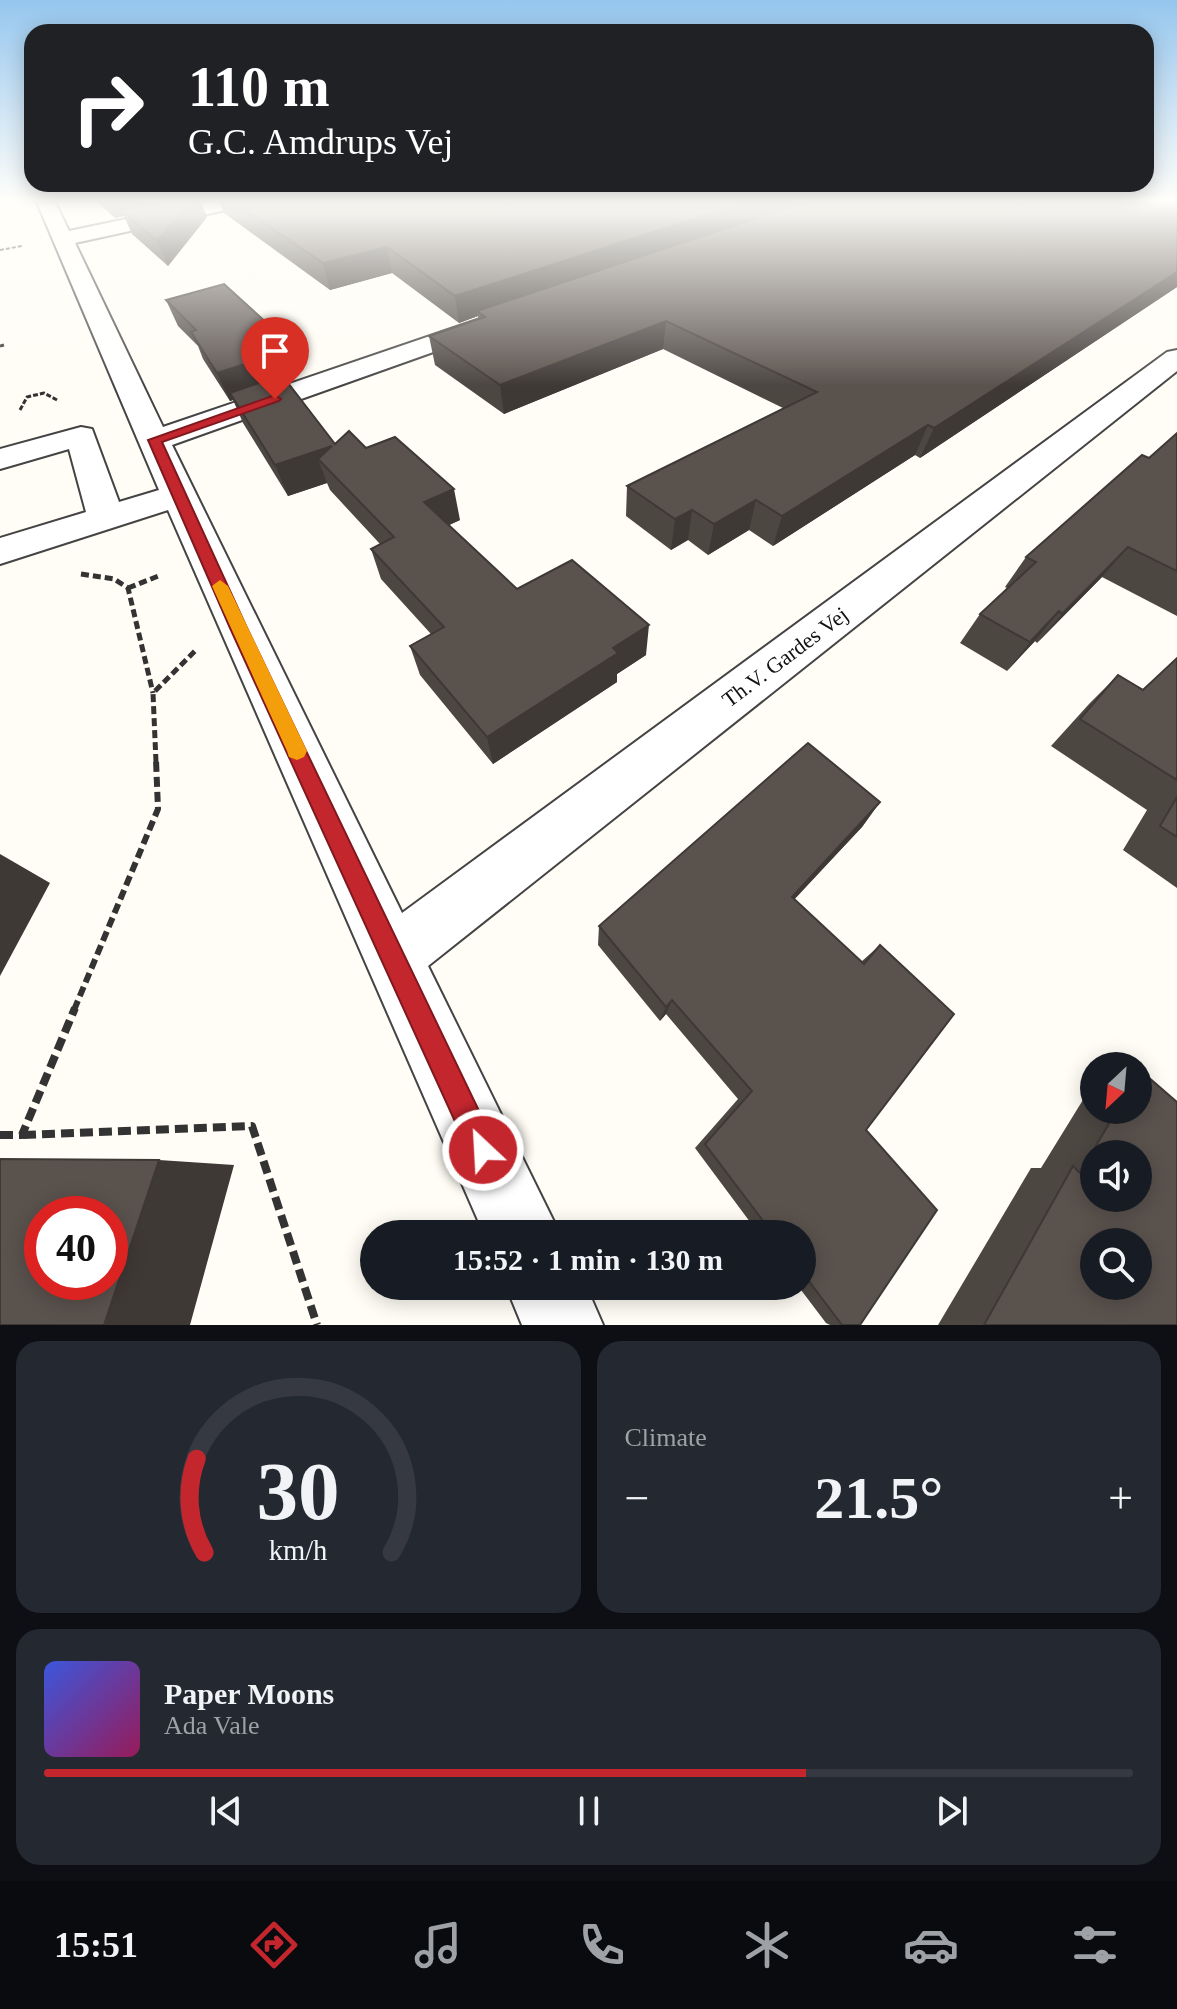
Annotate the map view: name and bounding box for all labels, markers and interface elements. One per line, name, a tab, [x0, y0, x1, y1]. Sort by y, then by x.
icon: right	[56, 56, 160, 160]
text: 110 m	[188, 56, 330, 118]
text: G.C. Amdrups Vej	[188, 122, 453, 162]
pin	[241, 317, 309, 399]
icon: arrive	[253, 329, 297, 373]
street label: Th.V. Gardes Vej	[717, 602, 853, 712]
north arrow	[1080, 1052, 1152, 1124]
map controls	[1080, 1052, 1152, 1300]
position arrow	[441, 1108, 525, 1192]
button: sound	[1080, 1140, 1152, 1212]
speed limit sign: 40	[24, 1196, 128, 1300]
button: search	[1080, 1228, 1152, 1300]
text: 15:52 · 1 min · 130 m	[453, 1243, 723, 1276]
text: Climate	[625, 1423, 707, 1452]
text: 30	[257, 1445, 340, 1537]
text: 21.5°	[814, 1465, 943, 1531]
text: −	[625, 1474, 649, 1523]
text: +	[1108, 1474, 1133, 1523]
text: km/h	[269, 1535, 328, 1566]
text: Paper Moons	[164, 1677, 334, 1710]
text: Ada Vale	[164, 1711, 260, 1740]
icon: previous	[204, 1789, 248, 1833]
icon: pause	[567, 1789, 611, 1833]
icon: next	[930, 1789, 974, 1833]
icon: directions	[246, 1917, 302, 1973]
icon: music	[410, 1917, 466, 1973]
icon: phone	[574, 1917, 630, 1973]
icon: climate	[739, 1917, 795, 1973]
icon: car	[903, 1917, 959, 1973]
icon: filters	[1067, 1917, 1123, 1973]
text: 15:51	[54, 1925, 138, 1965]

